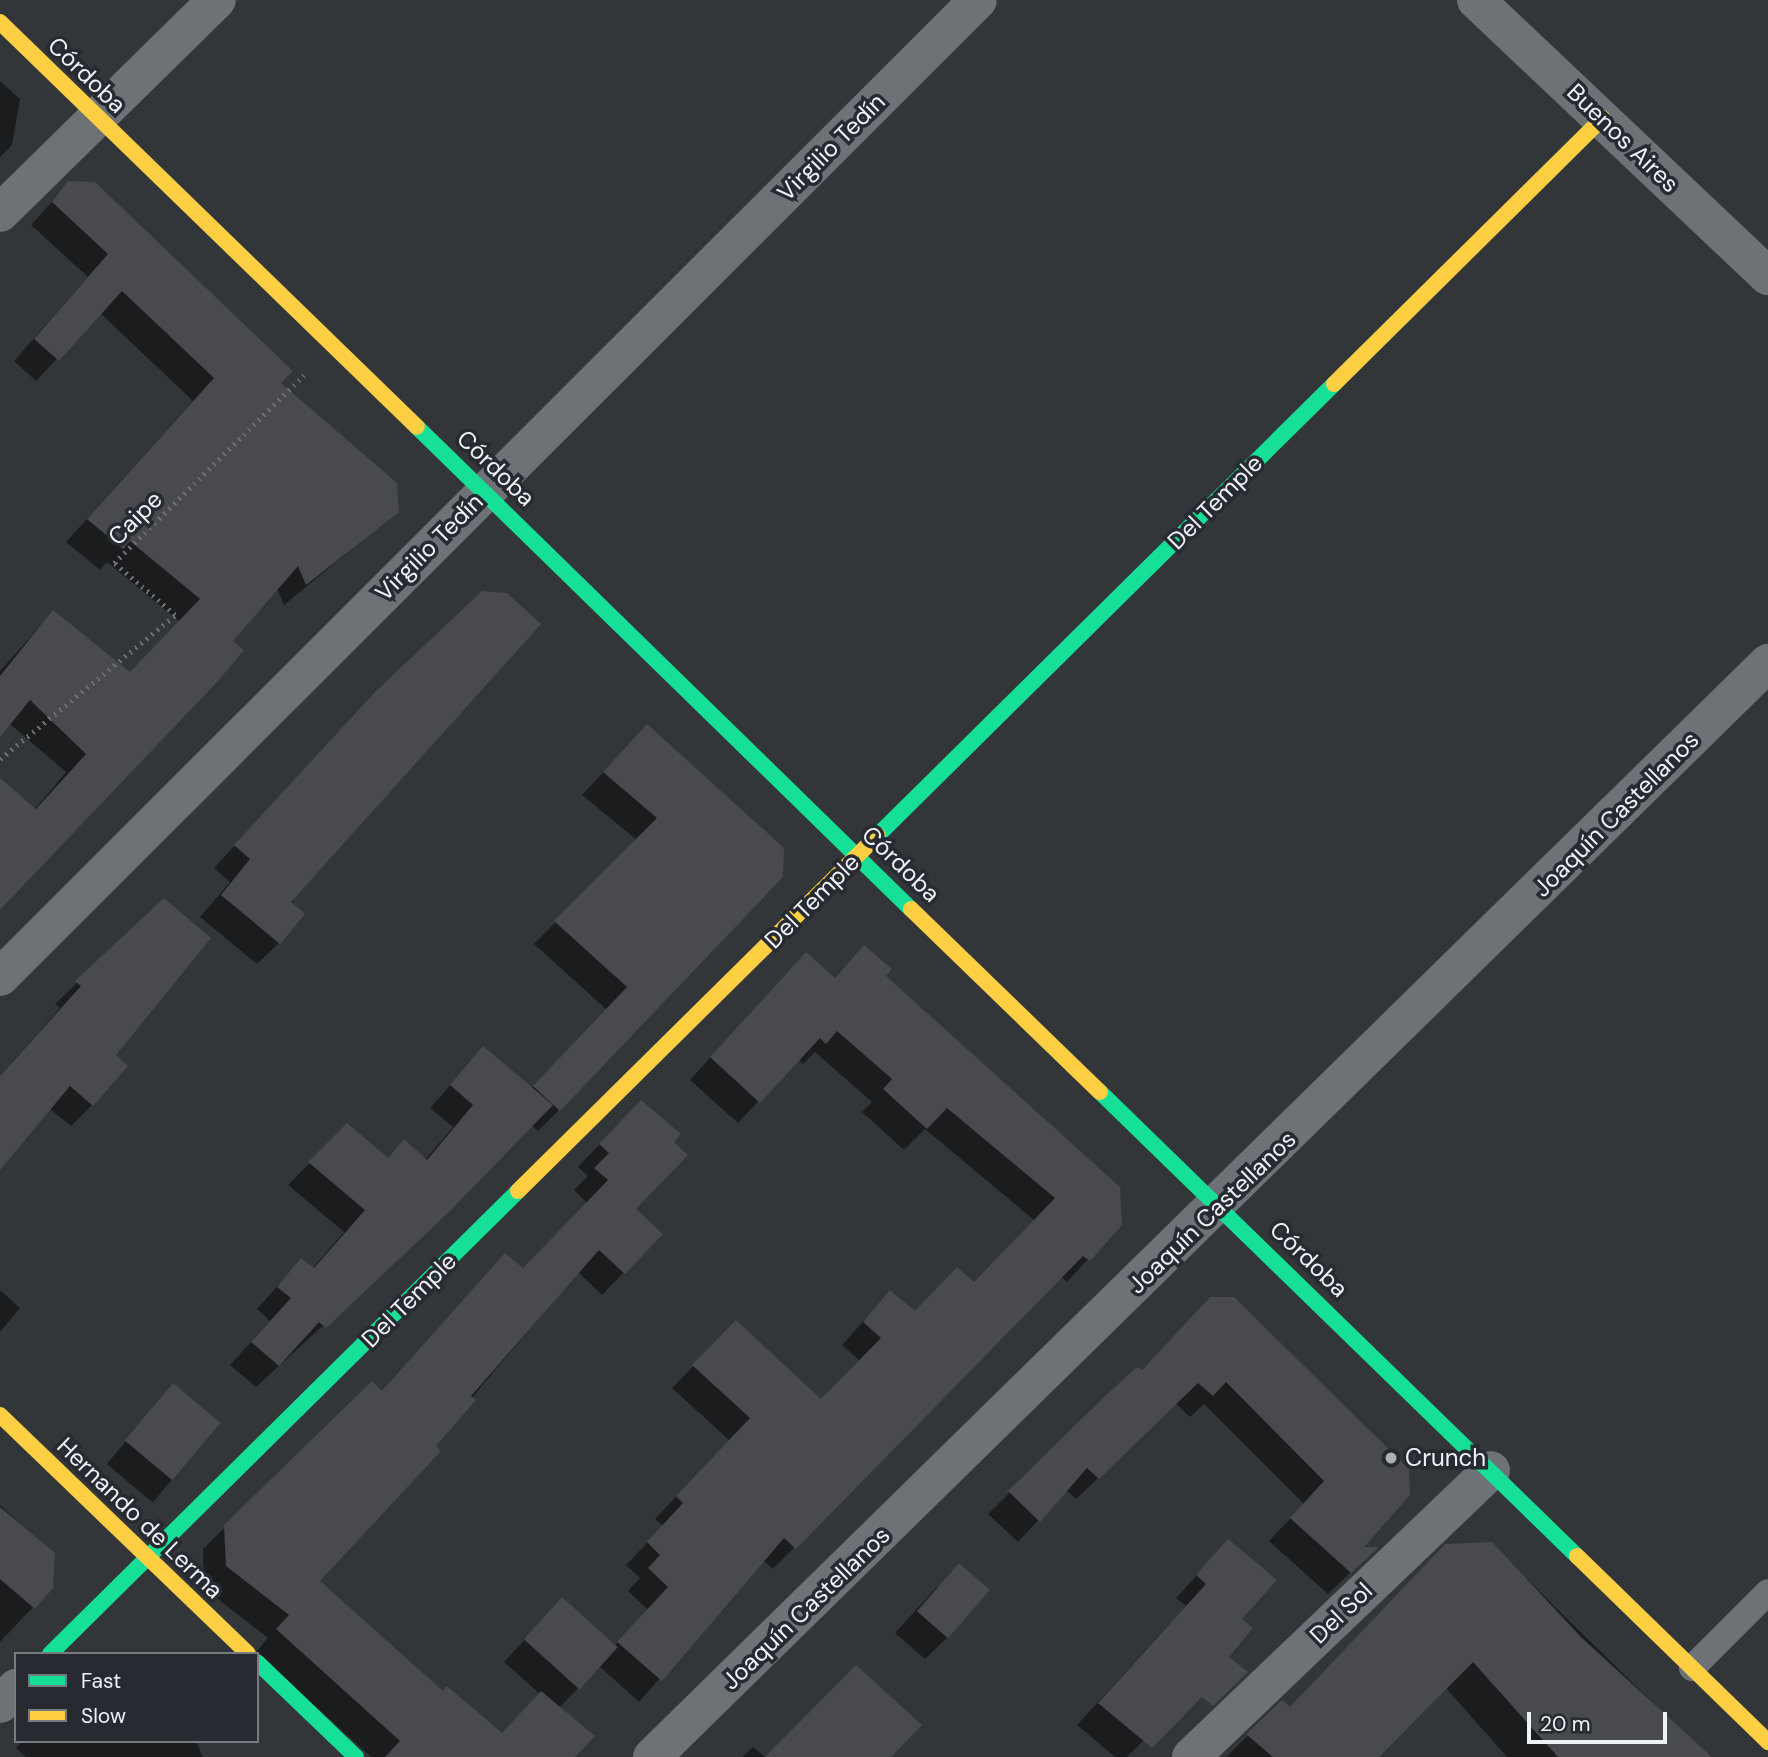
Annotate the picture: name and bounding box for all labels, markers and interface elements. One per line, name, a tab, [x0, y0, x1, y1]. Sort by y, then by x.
street label: Córdoba	[42, 31, 132, 119]
street label: Buenos Aires	[1561, 78, 1685, 198]
street label: Virgilio Tedín	[771, 87, 891, 207]
street label: Córdoba	[451, 424, 541, 512]
street label: Del Temple	[1162, 449, 1268, 555]
street label: Caipe	[102, 485, 168, 551]
street label: Virgilio Tedín	[369, 487, 489, 607]
street label: Joaquín Castellanos	[1527, 725, 1705, 903]
street label: Córdoba	[856, 820, 946, 908]
street label: Del Temple	[759, 848, 865, 954]
street label: Joaquín Castellanos	[1122, 1125, 1302, 1299]
street label: Córdoba	[1264, 1215, 1354, 1303]
street label: Del Temple	[356, 1247, 462, 1353]
street label: Hernando de Lerma	[51, 1431, 229, 1605]
place label: Crunch	[1405, 1444, 1486, 1472]
marker: Crunch	[1383, 1450, 1399, 1466]
street label: Joaquín Castellanos	[716, 1521, 896, 1695]
street label: Del Sol	[1304, 1576, 1378, 1650]
legend	[14, 1652, 259, 1743]
text: Fast	[81, 1667, 121, 1695]
scale bar	[1530, 1698, 1670, 1742]
text: Slow	[81, 1702, 126, 1730]
text: 20 m	[1540, 1710, 1591, 1738]

